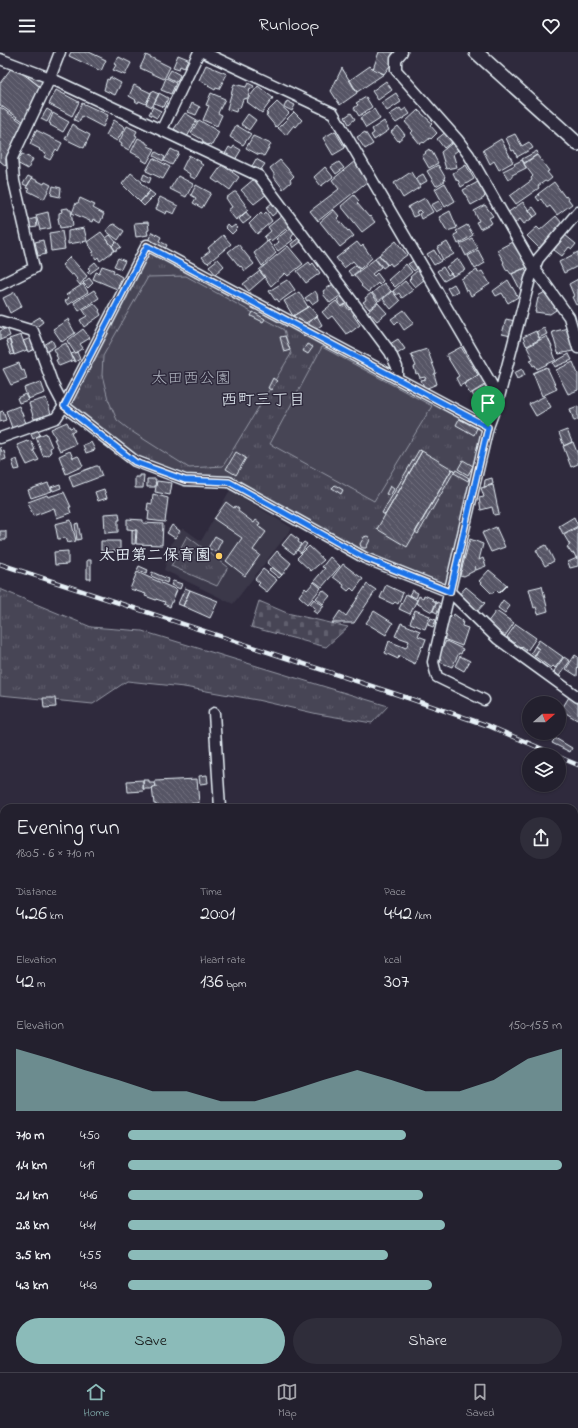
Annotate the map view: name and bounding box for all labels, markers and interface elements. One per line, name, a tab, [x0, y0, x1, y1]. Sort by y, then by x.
text: Runloop	[259, 13, 319, 39]
icon: menu	[16, 15, 38, 37]
icon: heart	[540, 15, 562, 37]
park label: 太田西公園	[151, 367, 231, 391]
pin	[471, 386, 505, 427]
district label: 西町三丁目	[221, 388, 306, 413]
icon: arrive	[477, 392, 499, 414]
place label: 太田第二保育園	[99, 544, 211, 568]
marker: 太田第二保育園	[214, 551, 224, 561]
north arrow	[522, 696, 566, 740]
map controls	[522, 696, 566, 792]
button: layers	[522, 748, 566, 792]
text: Evening run	[16, 813, 120, 845]
button: share	[520, 817, 562, 859]
text: 18:05 · 6 × 710 m	[16, 844, 95, 863]
text: Distance	[16, 884, 57, 900]
text: Time	[200, 884, 222, 900]
text: Pace	[384, 884, 405, 900]
text: 4.26	[16, 900, 47, 929]
text: 20:01	[200, 900, 235, 929]
text: 4:42	[384, 900, 412, 929]
text: km	[47, 908, 63, 924]
text: /km	[412, 908, 432, 924]
text: Elevation	[16, 952, 56, 968]
text: Heart rate	[200, 952, 245, 968]
text: kcal	[384, 952, 402, 968]
text: 42	[16, 968, 34, 997]
text: 136	[200, 968, 223, 997]
text: 307	[384, 968, 409, 997]
text: m	[34, 976, 45, 992]
text: bpm	[223, 976, 247, 992]
text: Elevation	[16, 1016, 64, 1035]
text: 150–155 m	[509, 1016, 562, 1035]
text: 710 m	[16, 1126, 44, 1145]
text: 4:50	[80, 1126, 100, 1145]
text: 1.4 km	[16, 1156, 47, 1175]
text: 4:19	[80, 1156, 95, 1175]
text: 2.1 km	[16, 1186, 48, 1205]
text: 4:46	[80, 1186, 98, 1205]
text: 2.8 km	[16, 1216, 49, 1235]
text: 4:41	[80, 1216, 96, 1235]
text: 3.5 km	[16, 1246, 51, 1265]
text: 4:55	[80, 1246, 101, 1265]
text: 4.3 km	[16, 1276, 48, 1295]
text: 4:43	[80, 1276, 97, 1295]
button: Save	[16, 1318, 285, 1364]
button: Share	[293, 1318, 562, 1364]
tab: Home	[84, 1381, 109, 1421]
tab: Map	[276, 1381, 298, 1421]
tab: Saved	[466, 1381, 494, 1421]

